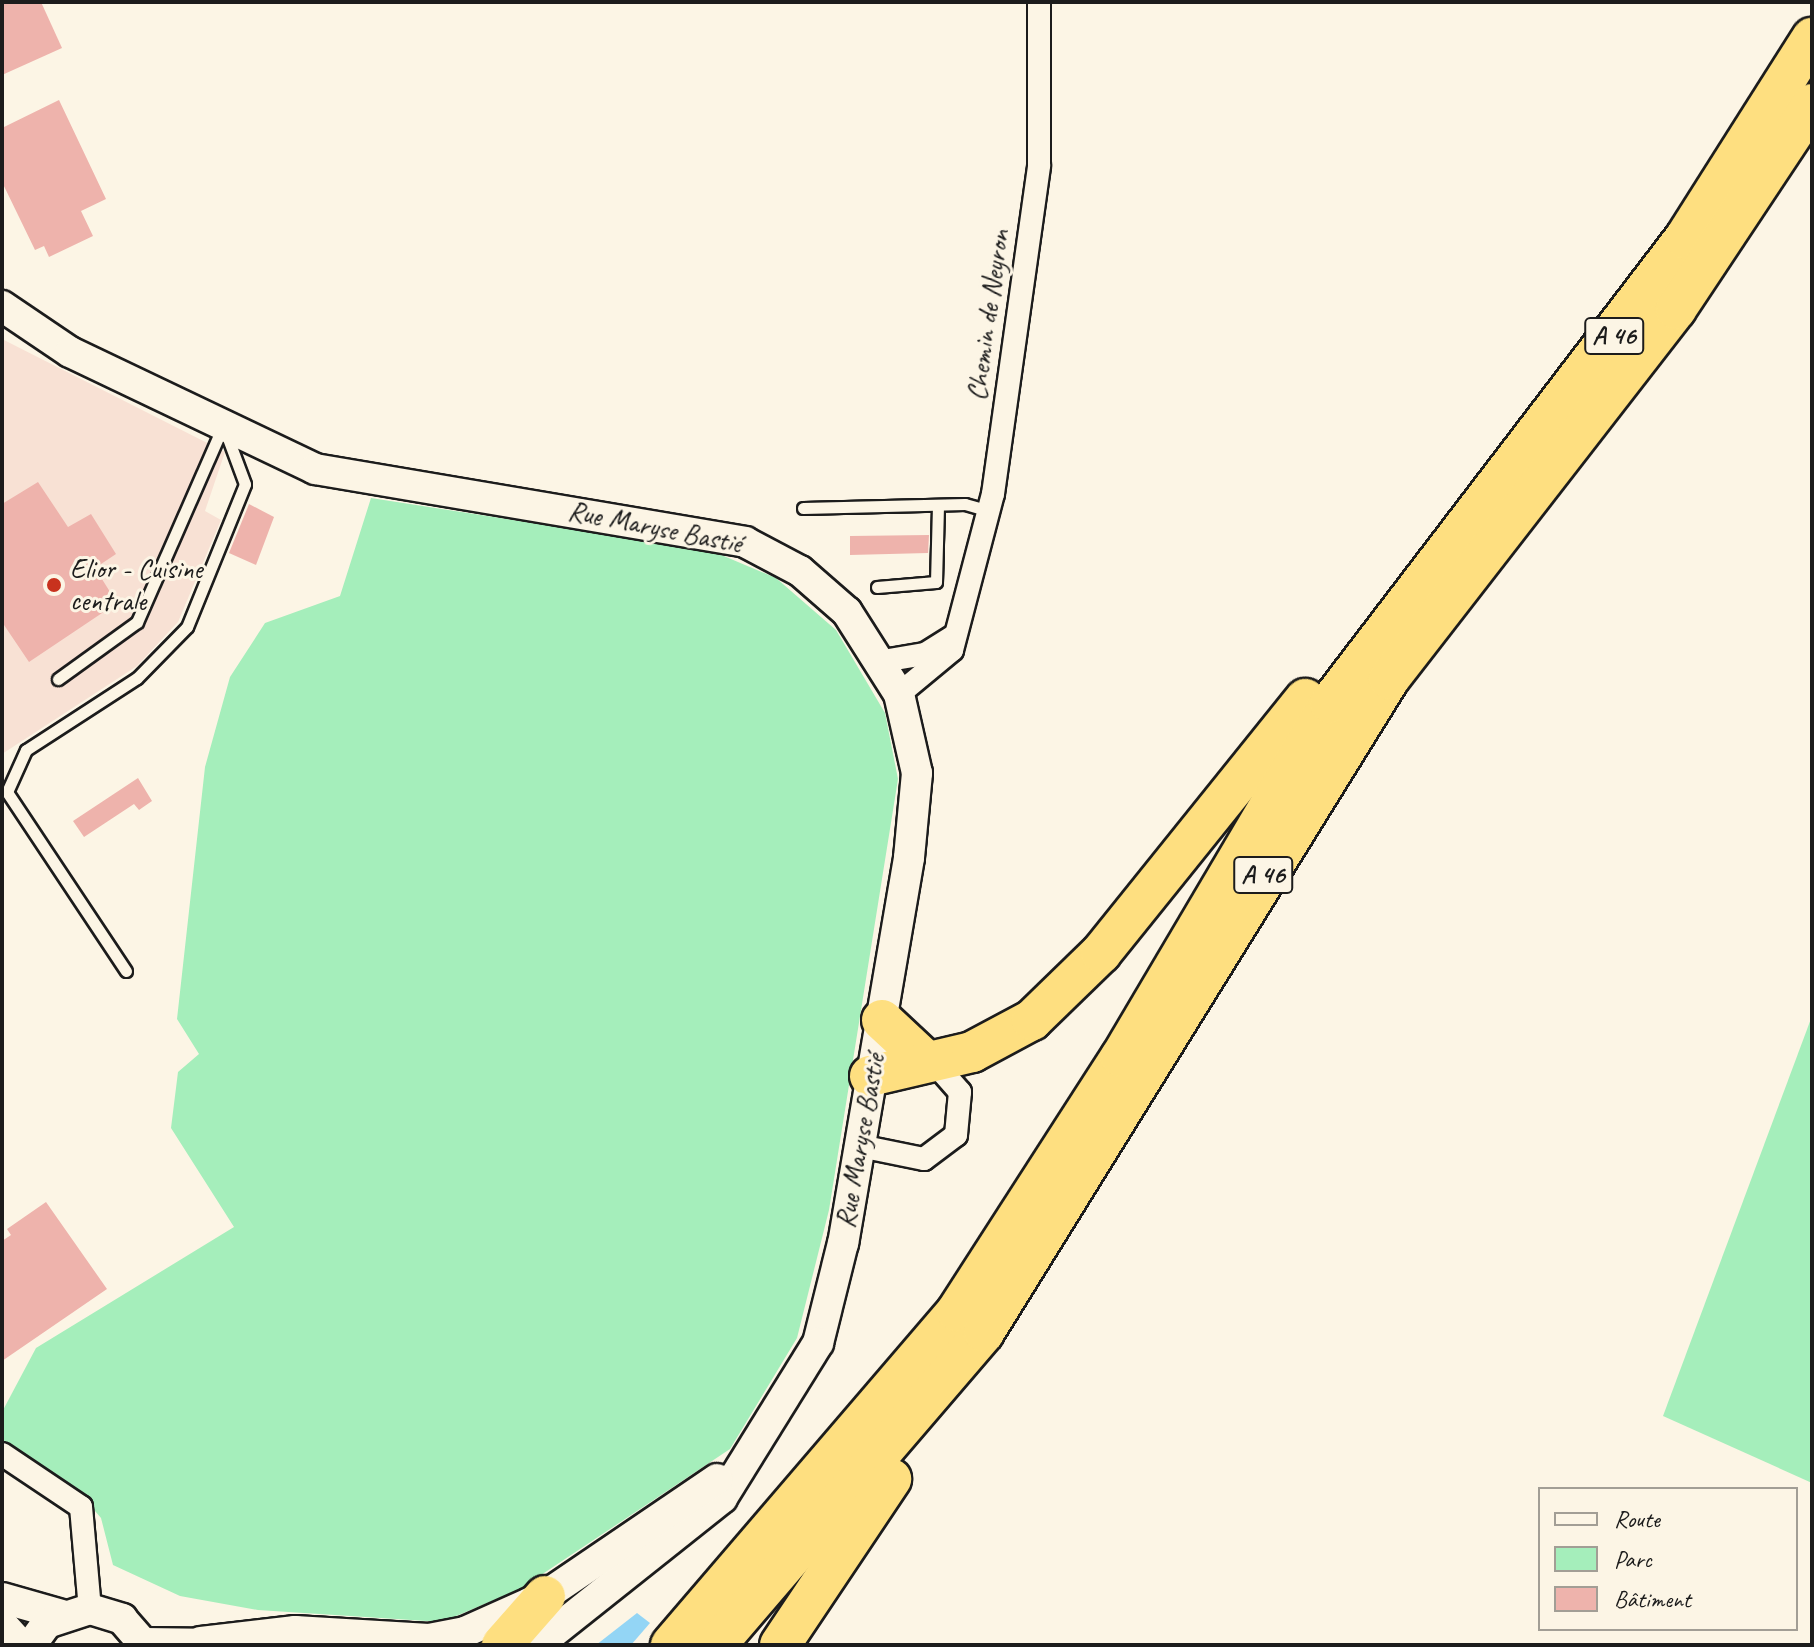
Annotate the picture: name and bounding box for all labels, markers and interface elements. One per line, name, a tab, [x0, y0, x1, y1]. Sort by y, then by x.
street label: Chemin de Neyron	[959, 227, 1017, 403]
road number: A 46	[1584, 314, 1644, 358]
street label: Rue Maryse Bastié	[565, 494, 745, 560]
place label: Elior - Cuisine centrale	[70, 552, 202, 618]
marker: Elior - Cuisine centrale	[45, 576, 63, 594]
road number: A 46	[1233, 853, 1293, 897]
street label: Rue Maryse Bastié	[828, 1051, 892, 1231]
legend	[1538, 1487, 1798, 1631]
text: Route	[1614, 1504, 1660, 1534]
text: Parc	[1614, 1544, 1652, 1574]
text: Bâtiment	[1614, 1584, 1691, 1614]

